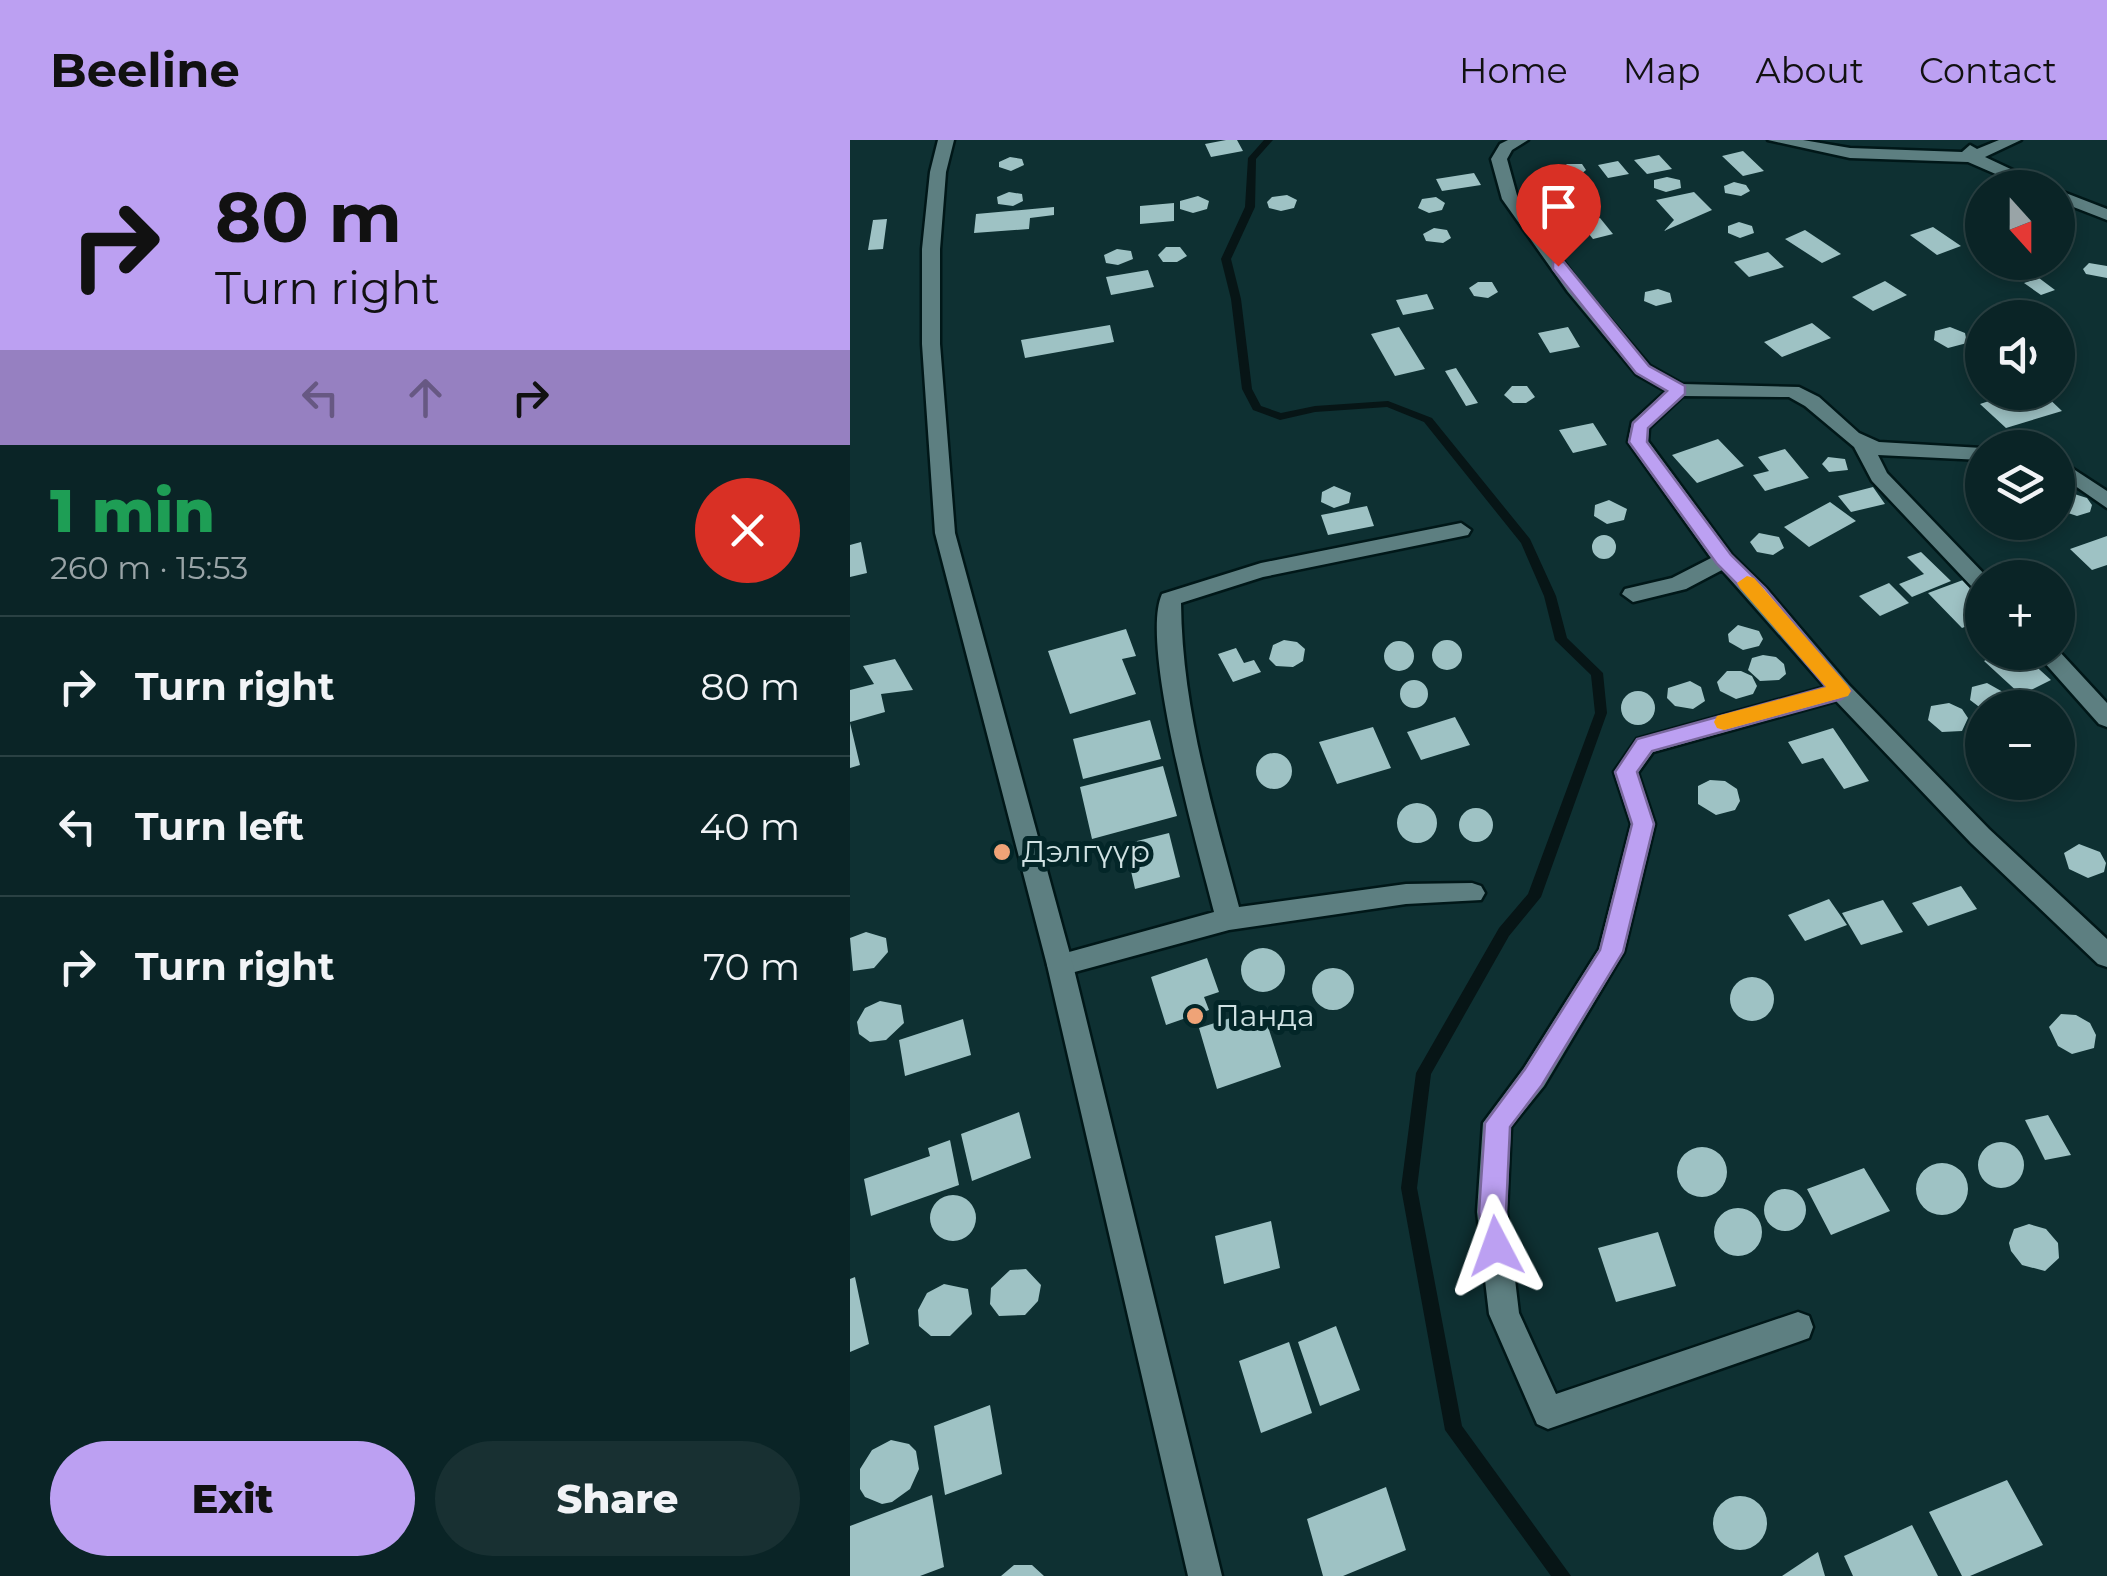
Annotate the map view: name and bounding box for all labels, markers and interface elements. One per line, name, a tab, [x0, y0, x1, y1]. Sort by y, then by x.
text: Beeline	[50, 41, 240, 99]
text: Home	[1459, 49, 1568, 92]
text: Map	[1623, 49, 1701, 92]
text: About	[1756, 49, 1864, 92]
text: Contact	[1919, 49, 2057, 92]
pin	[1516, 164, 1601, 267]
north arrow	[1965, 170, 2075, 280]
map controls	[1965, 170, 2075, 800]
text: 80 m	[215, 174, 402, 260]
icon: arrive	[1531, 179, 1586, 234]
icon: right	[50, 180, 180, 310]
text: Turn right	[215, 260, 440, 315]
button: sound	[1965, 300, 2075, 410]
icon: left	[293, 370, 348, 425]
icon: ahead	[398, 370, 453, 425]
icon: right	[503, 370, 558, 425]
button: layers	[1965, 430, 2075, 540]
text: 1 min	[50, 474, 215, 547]
button: close	[695, 478, 800, 583]
text: 260 m · 15:53	[50, 548, 248, 587]
button: +	[1965, 560, 2075, 670]
icon: right	[50, 659, 105, 714]
text: Turn right	[135, 663, 334, 710]
text: 80 m	[700, 663, 800, 710]
button: −	[1965, 690, 2075, 800]
icon: left	[50, 799, 105, 854]
text: Turn left	[135, 803, 304, 850]
text: 40 m	[699, 803, 800, 850]
place label: Дэлгүүр	[1022, 833, 1150, 870]
marker: Дэлгүүр	[991, 841, 1013, 863]
icon: right	[50, 939, 105, 994]
text: Turn right	[135, 943, 334, 990]
text: 70 m	[703, 943, 800, 990]
place label: Панда	[1215, 997, 1315, 1034]
marker: Панда	[1184, 1005, 1206, 1027]
position arrow	[1444, 1194, 1548, 1298]
button: Exit	[50, 1441, 415, 1556]
button: Share	[435, 1441, 800, 1556]

